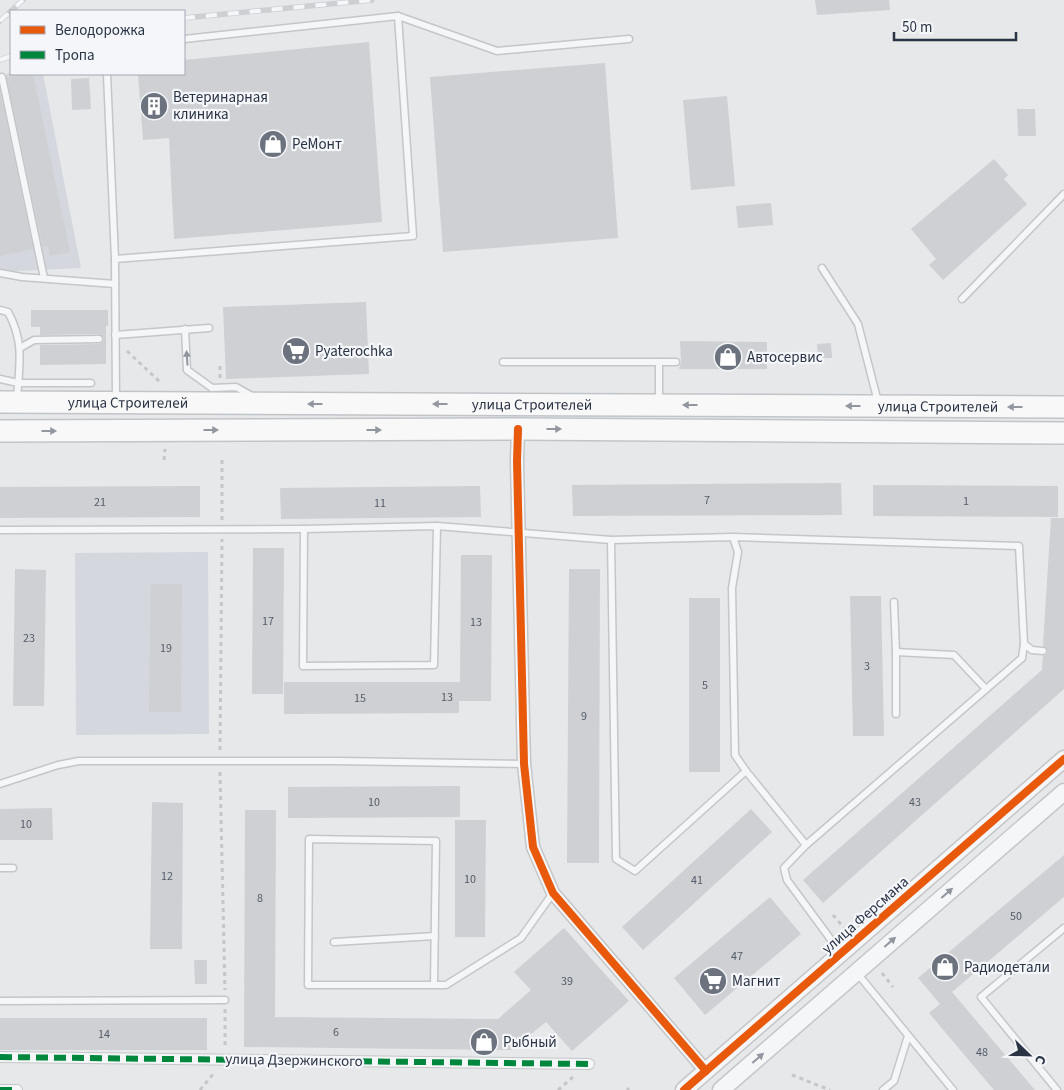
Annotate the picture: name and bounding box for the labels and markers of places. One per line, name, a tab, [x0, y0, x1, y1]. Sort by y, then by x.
place label: Ветеринарная клиника	[173, 87, 268, 125]
building icon: Ветеринарная клиника	[139, 91, 169, 121]
shop icon: РеМонт	[258, 129, 288, 159]
place label: РеМонт	[292, 134, 342, 155]
supermarket icon: Pyaterochka	[281, 336, 311, 366]
place label: Pyaterochka	[315, 341, 393, 362]
shop icon: Автосервис	[713, 342, 743, 372]
place label: Автосервис	[747, 347, 823, 368]
shop icon: Радиодетали	[930, 952, 960, 982]
place label: Радиодетали	[964, 957, 1050, 978]
supermarket icon: Магнит	[698, 966, 728, 996]
place label: Магнит	[732, 971, 781, 992]
shop icon: Рыбный	[469, 1027, 499, 1057]
place label: Рыбный	[503, 1032, 557, 1053]

